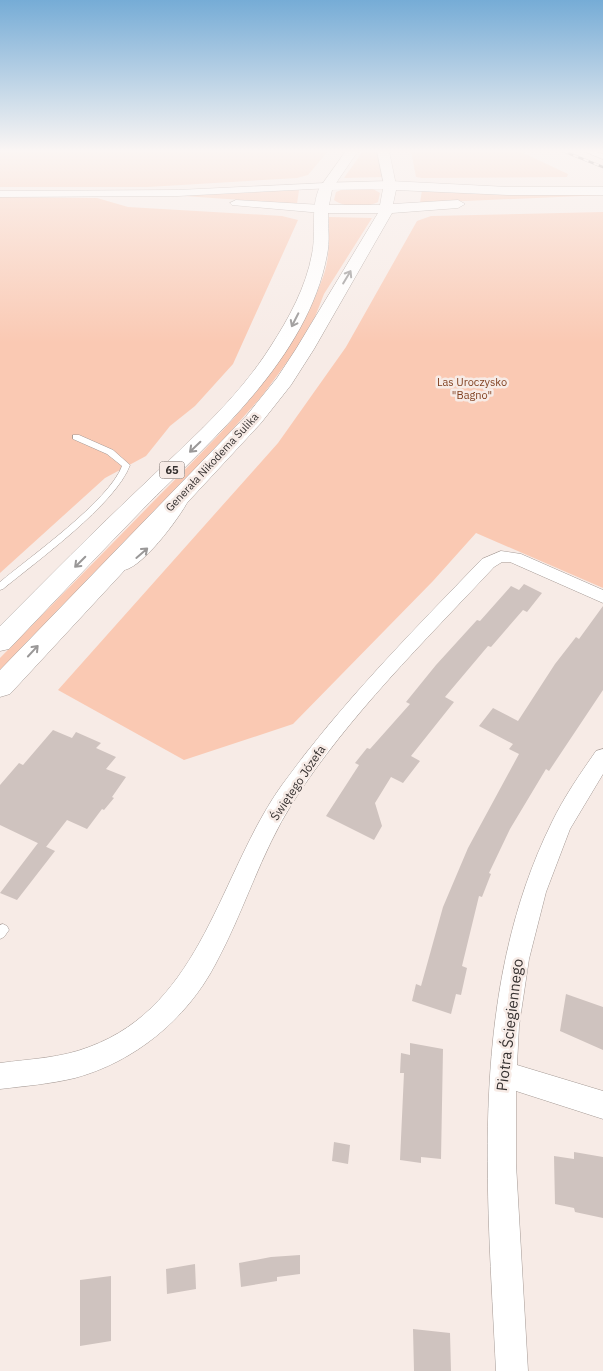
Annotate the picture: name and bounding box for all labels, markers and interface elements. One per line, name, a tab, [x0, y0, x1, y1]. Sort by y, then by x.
one-way arrow	[342, 270, 352, 284]
one-way arrow	[290, 312, 299, 327]
park label: Las Uroczysko "Bagno"	[437, 375, 507, 402]
street label: Generała Nikodema Sulika	[162, 410, 262, 514]
one-way arrow	[189, 441, 201, 453]
road number: 65	[160, 462, 184, 478]
one-way arrow	[135, 548, 148, 559]
one-way arrow	[74, 556, 86, 568]
one-way arrow	[27, 645, 39, 658]
street label: Świętego Józefa	[267, 742, 329, 823]
street label: Piotra Ściegiennego	[492, 958, 527, 1092]

